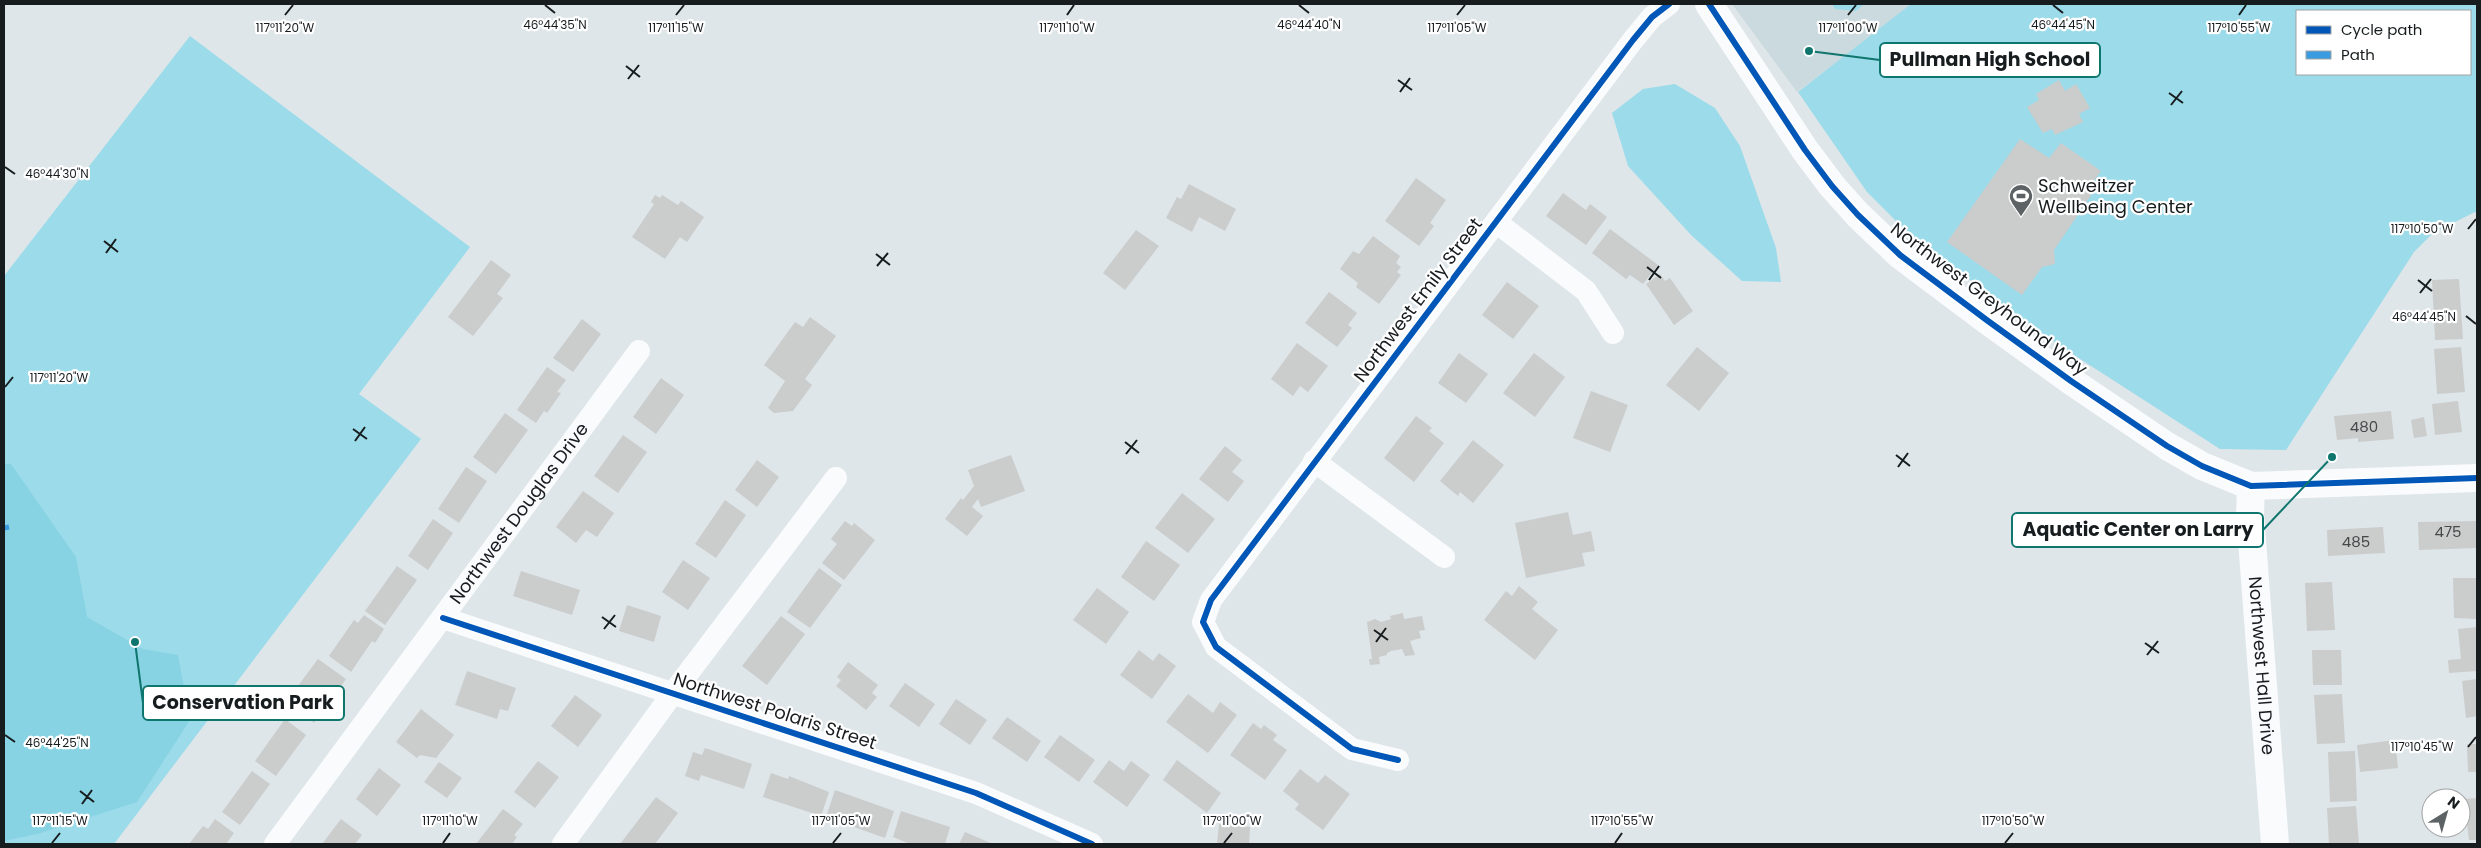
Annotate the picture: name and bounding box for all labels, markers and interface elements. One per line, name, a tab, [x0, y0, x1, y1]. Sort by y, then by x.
legend	[2296, 10, 2471, 75]
text: 46°44'35"N	[523, 16, 587, 33]
text: 46°44'40"N	[1277, 16, 1341, 33]
text: 46°44'45"N	[2031, 16, 2095, 33]
text: 117°11'20"W	[256, 19, 314, 36]
text: 117°11'15"W	[648, 19, 704, 36]
text: 117°11'10"W	[1039, 19, 1095, 36]
text: 117°11'05"W	[1427, 19, 1487, 36]
text: 117°11'00"W	[1818, 19, 1878, 36]
text: 117°10'55"W	[2208, 19, 2271, 36]
text: Cycle path	[2341, 19, 2422, 40]
callout: Pullman High School	[1880, 43, 2100, 77]
text: Path	[2341, 44, 2375, 65]
text: Pullman High School	[1890, 46, 2090, 73]
text: 46°44'30"N	[25, 165, 89, 182]
place label: Schweitzer Wellbeing Center	[2038, 173, 2193, 219]
sports icon: Schweitzer Wellbeing Center	[2008, 183, 2034, 217]
street label: Northwest Emily Street	[1347, 212, 1488, 387]
street label: Northwest Greyhound Way	[1886, 216, 2093, 381]
text: 117°10'50"W	[2391, 220, 2454, 237]
text: 46°44'45"N	[2392, 308, 2456, 325]
text: 117°11'20"W	[30, 369, 88, 386]
house number: 480	[2350, 416, 2378, 437]
street label: Northwest Douglas Drive	[443, 417, 594, 609]
callout: Aquatic Center on Larry	[2012, 513, 2263, 547]
text: Aquatic Center on Larry	[2022, 516, 2255, 543]
house number: 475	[2434, 521, 2462, 542]
house number: 485	[2342, 531, 2370, 552]
street label: Northwest Hall Drive	[2243, 575, 2281, 756]
street label: Northwest Polaris Street	[670, 666, 880, 755]
callout: Conservation Park	[143, 686, 344, 720]
text: Conservation Park	[152, 689, 334, 716]
text: 46°44'25"N	[25, 734, 89, 751]
text: 117°10'45"W	[2391, 738, 2454, 755]
north arrow	[2421, 788, 2471, 838]
text: N	[2444, 791, 2464, 814]
text: 117°11'15"W	[32, 812, 88, 829]
text: 117°11'10"W	[422, 812, 478, 829]
text: 117°11'05"W	[811, 812, 871, 829]
text: 117°11'00"W	[1202, 812, 1262, 829]
text: 117°10'55"W	[1591, 812, 1654, 829]
text: 117°10'50"W	[1982, 812, 2045, 829]

